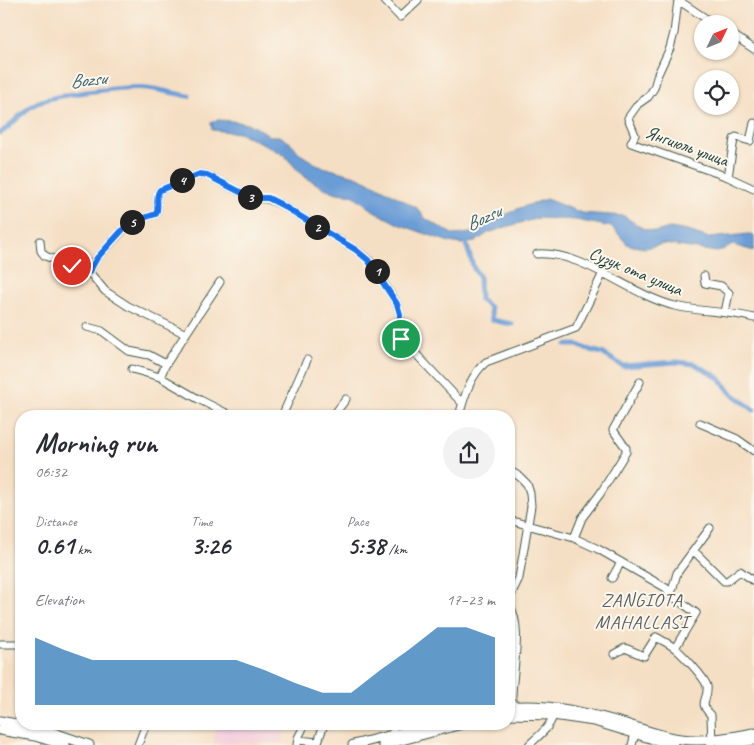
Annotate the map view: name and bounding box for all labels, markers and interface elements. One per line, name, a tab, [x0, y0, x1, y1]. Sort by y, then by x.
north arrow	[694, 15, 739, 60]
map controls	[694, 15, 739, 115]
water label: Bozsu	[69, 66, 110, 94]
button: locate	[694, 70, 739, 115]
street label: Янгиюль улица	[643, 121, 733, 172]
pin: 4	[170, 168, 194, 192]
text: 4	[179, 172, 186, 189]
pin: 3	[238, 184, 262, 210]
text: 3	[247, 189, 254, 206]
water label: Bozsu	[462, 198, 508, 236]
pin: 5	[120, 210, 144, 234]
text: 5	[129, 214, 136, 231]
pin: 2	[304, 214, 330, 240]
text: 2	[314, 219, 321, 236]
street label: Сузук ота улица	[586, 242, 687, 302]
pin	[51, 245, 93, 287]
icon: check	[58, 252, 86, 280]
pin: 1	[364, 258, 390, 284]
text: 1	[374, 263, 381, 280]
pin	[380, 318, 422, 360]
icon: arrive	[387, 325, 415, 353]
text: Morning run	[35, 425, 157, 460]
button: share	[443, 427, 495, 479]
text: 06:32	[35, 462, 67, 482]
text: Distance	[35, 513, 77, 530]
text: Time	[191, 513, 212, 530]
text: Pace	[347, 513, 369, 530]
text: 0.61	[35, 530, 74, 562]
text: 3:26	[191, 530, 230, 562]
text: 5:38	[347, 530, 385, 562]
text: km	[74, 541, 91, 558]
text: /km	[385, 541, 407, 558]
district label: ZANGIOTA MAHALLASI	[595, 588, 692, 634]
text: Elevation	[35, 590, 84, 610]
text: 17–23 m	[446, 590, 495, 610]

